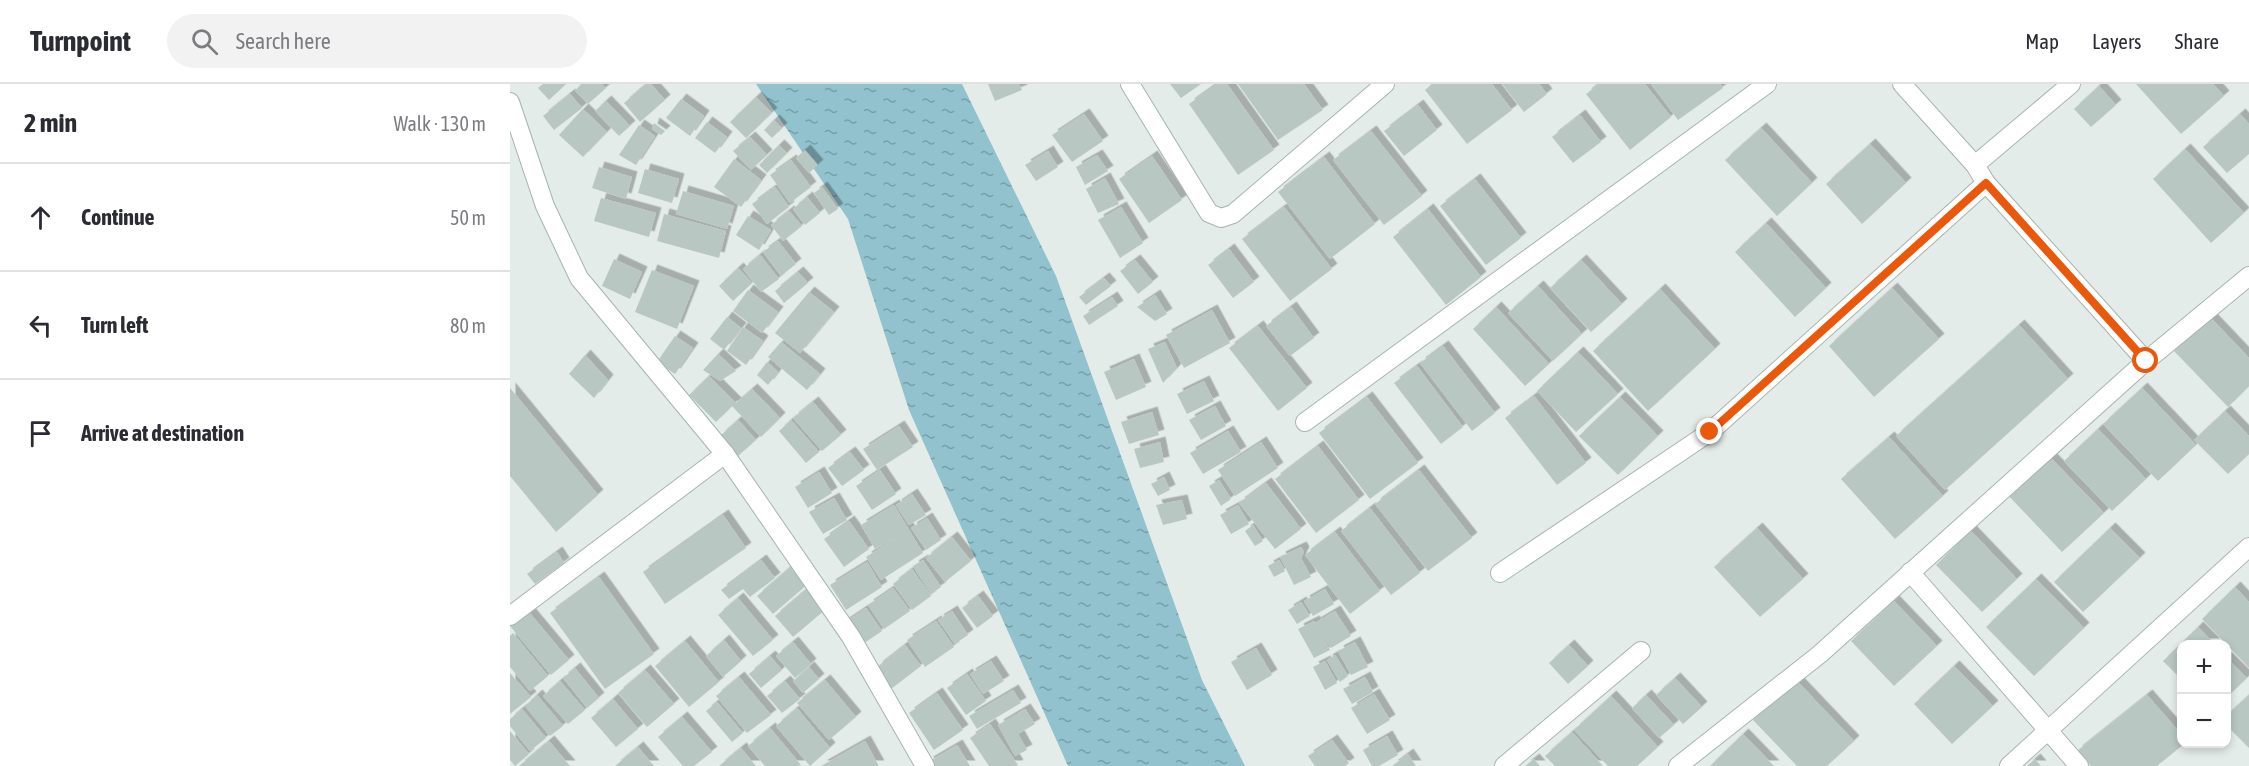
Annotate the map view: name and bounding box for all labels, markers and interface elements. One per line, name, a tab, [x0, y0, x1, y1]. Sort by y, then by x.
search box	[167, 14, 587, 68]
text: Turnpoint	[30, 25, 131, 57]
icon: search	[188, 25, 221, 58]
text: Search here	[236, 28, 331, 54]
text: Map	[2025, 29, 2059, 53]
text: Layers	[2092, 29, 2142, 53]
text: Share	[2175, 29, 2219, 53]
text: 2 min	[24, 108, 77, 138]
text: Walk · 130 m	[394, 112, 486, 135]
icon: ahead	[24, 201, 57, 234]
text: Continue	[81, 204, 155, 230]
text: 50 m	[450, 206, 486, 229]
icon: left	[24, 309, 57, 342]
text: Turn left	[81, 312, 148, 338]
text: 80 m	[450, 314, 486, 337]
route start	[2132, 347, 2158, 373]
icon: arrive	[24, 417, 57, 450]
route end	[1696, 418, 1722, 444]
text: Arrive at destination	[81, 420, 244, 446]
map controls	[2177, 640, 2231, 748]
button: +	[2177, 640, 2231, 694]
button: −	[2177, 694, 2231, 748]

